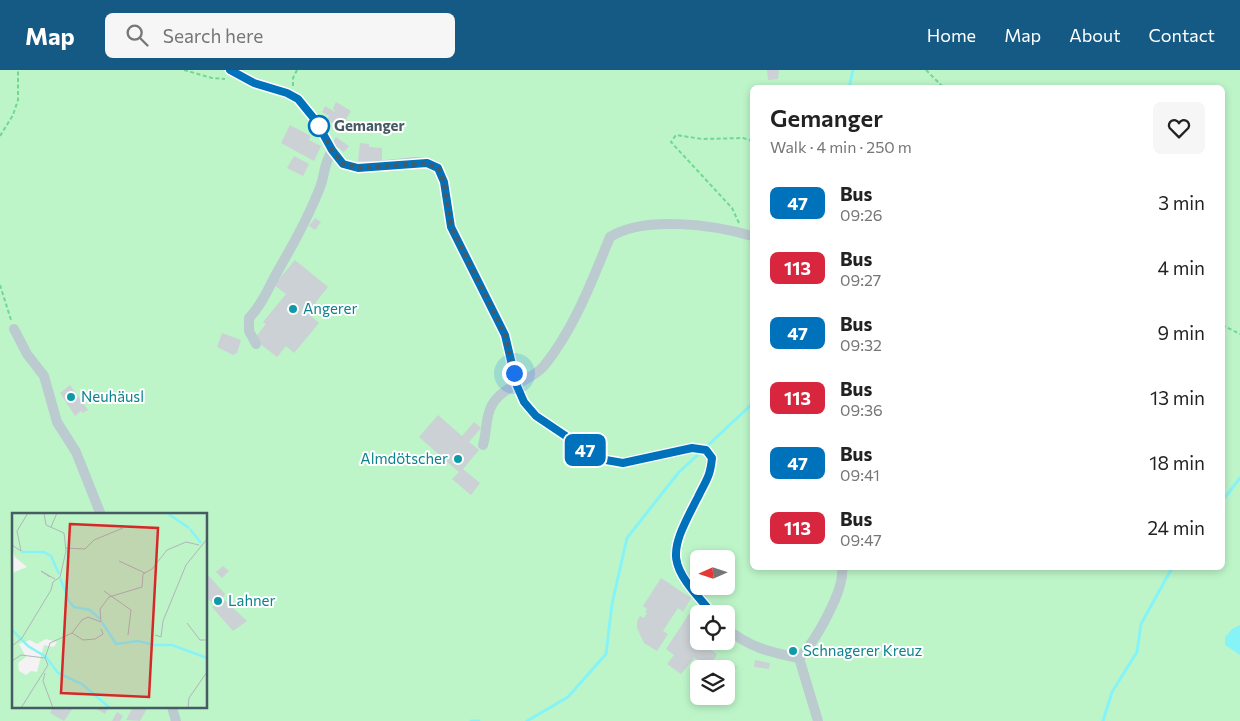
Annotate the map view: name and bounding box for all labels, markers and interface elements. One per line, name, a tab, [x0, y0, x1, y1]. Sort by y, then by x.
search box	[105, 13, 455, 58]
text: Map	[25, 21, 75, 50]
icon: search	[123, 21, 151, 49]
text: Search here	[163, 24, 263, 47]
text: Home	[927, 24, 976, 46]
text: Map	[1004, 24, 1041, 46]
text: About	[1069, 24, 1121, 46]
text: Contact	[1149, 24, 1215, 46]
button: heart	[1153, 102, 1205, 154]
text: Gemanger	[770, 103, 883, 132]
marker: Gemanger	[308, 115, 330, 137]
place label: Gemanger	[334, 116, 405, 134]
text: Walk · 4 min · 250 m	[770, 137, 912, 156]
text: Bus	[840, 182, 872, 205]
text: 3 min	[1158, 191, 1205, 214]
text: 47	[787, 192, 808, 214]
text: 09:26	[840, 205, 882, 224]
text: Bus	[840, 247, 872, 270]
text: 4 min	[1158, 256, 1205, 279]
text: 113	[784, 257, 811, 279]
text: 09:27	[840, 270, 881, 289]
place label: Angerer	[303, 299, 357, 317]
marker: Angerer	[287, 303, 299, 315]
text: Bus	[840, 312, 872, 335]
text: 9 min	[1157, 321, 1205, 344]
text: 47	[787, 322, 808, 344]
text: 09:32	[840, 335, 882, 354]
your location	[502, 361, 527, 386]
text: Bus	[840, 377, 872, 400]
text: 13 min	[1150, 386, 1205, 409]
place label: Neuhäusl	[81, 387, 144, 405]
text: 113	[784, 387, 811, 409]
marker: Neuhäusl	[65, 391, 77, 403]
text: 09:36	[840, 400, 883, 419]
line badge: 47	[562, 434, 608, 466]
text: 47	[575, 439, 595, 461]
text: Bus	[840, 442, 872, 465]
place label: Almdötscher	[360, 449, 448, 467]
text: 18 min	[1149, 451, 1205, 474]
text: 47	[787, 452, 808, 474]
marker: Almdötscher	[452, 453, 464, 465]
text: 09:41	[840, 465, 880, 484]
text: Bus	[840, 507, 872, 530]
inset map	[12, 513, 208, 708]
text: 24 min	[1147, 516, 1205, 539]
text: 113	[784, 517, 811, 539]
text: 09:47	[840, 530, 882, 549]
north arrow	[690, 550, 735, 595]
map controls	[690, 550, 735, 705]
place label: Lahner	[228, 591, 276, 609]
marker: Lahner	[212, 595, 224, 607]
button: locate	[690, 605, 735, 650]
place label: Schnagerer Kreuz	[803, 641, 922, 659]
marker: Schnagerer Kreuz	[787, 645, 799, 657]
button: layers	[690, 660, 735, 705]

